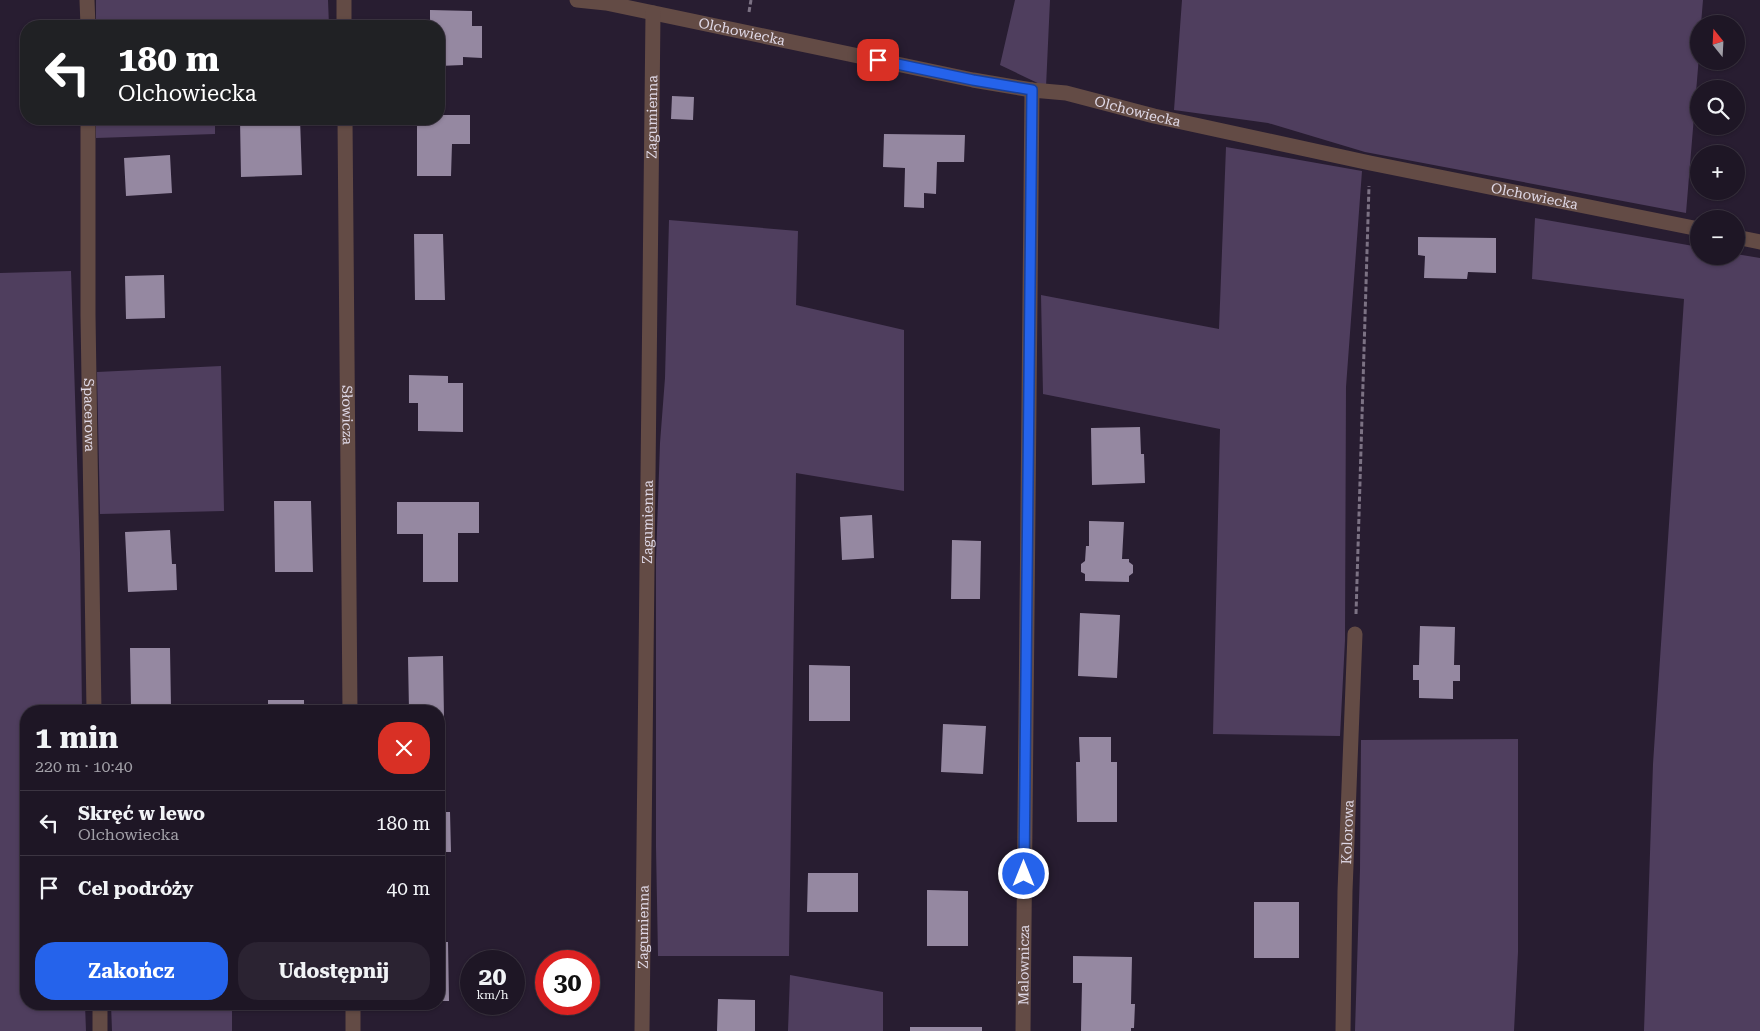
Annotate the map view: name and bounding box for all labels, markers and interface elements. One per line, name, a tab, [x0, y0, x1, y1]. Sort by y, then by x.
street label: Olchowiecka	[697, 15, 787, 48]
north arrow	[1690, 15, 1745, 70]
map controls	[1690, 15, 1745, 265]
text: 180 m	[118, 39, 219, 80]
pin	[857, 39, 899, 81]
icon: left	[35, 40, 100, 105]
icon: arrive	[864, 46, 892, 74]
street label: Zagumienna	[643, 75, 660, 159]
button: search	[1690, 80, 1745, 135]
text: Olchowiecka	[118, 81, 257, 106]
street label: Olchowiecka	[1093, 93, 1183, 130]
button: +	[1690, 145, 1745, 200]
street label: Olchowiecka	[1490, 179, 1580, 213]
button: −	[1690, 210, 1745, 265]
street label: Spacerowa	[81, 378, 98, 452]
street label: Słowicza	[339, 385, 356, 445]
street label: Zagumienna	[639, 480, 656, 564]
text: 1 min	[35, 720, 118, 755]
button: close	[378, 722, 430, 774]
text: 220 m · 10:40	[35, 757, 133, 776]
street label: Kolorowa	[1338, 799, 1357, 865]
text: Skręć w lewo	[78, 802, 205, 825]
icon: left	[35, 809, 63, 837]
text: 180 m	[376, 812, 430, 835]
text: Olchowiecka	[78, 825, 179, 844]
position arrow	[997, 847, 1049, 899]
icon: arrive	[35, 874, 63, 902]
text: Cel podróży	[78, 877, 193, 900]
text: 40 m	[387, 877, 430, 900]
street label: Zagumienna	[635, 885, 652, 969]
street label: Malownicza	[1015, 924, 1032, 1005]
button: Zakończ	[35, 942, 228, 1000]
button: Udostępnij	[238, 942, 430, 1000]
speed limit sign: 30	[535, 950, 600, 1015]
text: 20	[478, 962, 507, 991]
text: km/h	[476, 988, 509, 1002]

